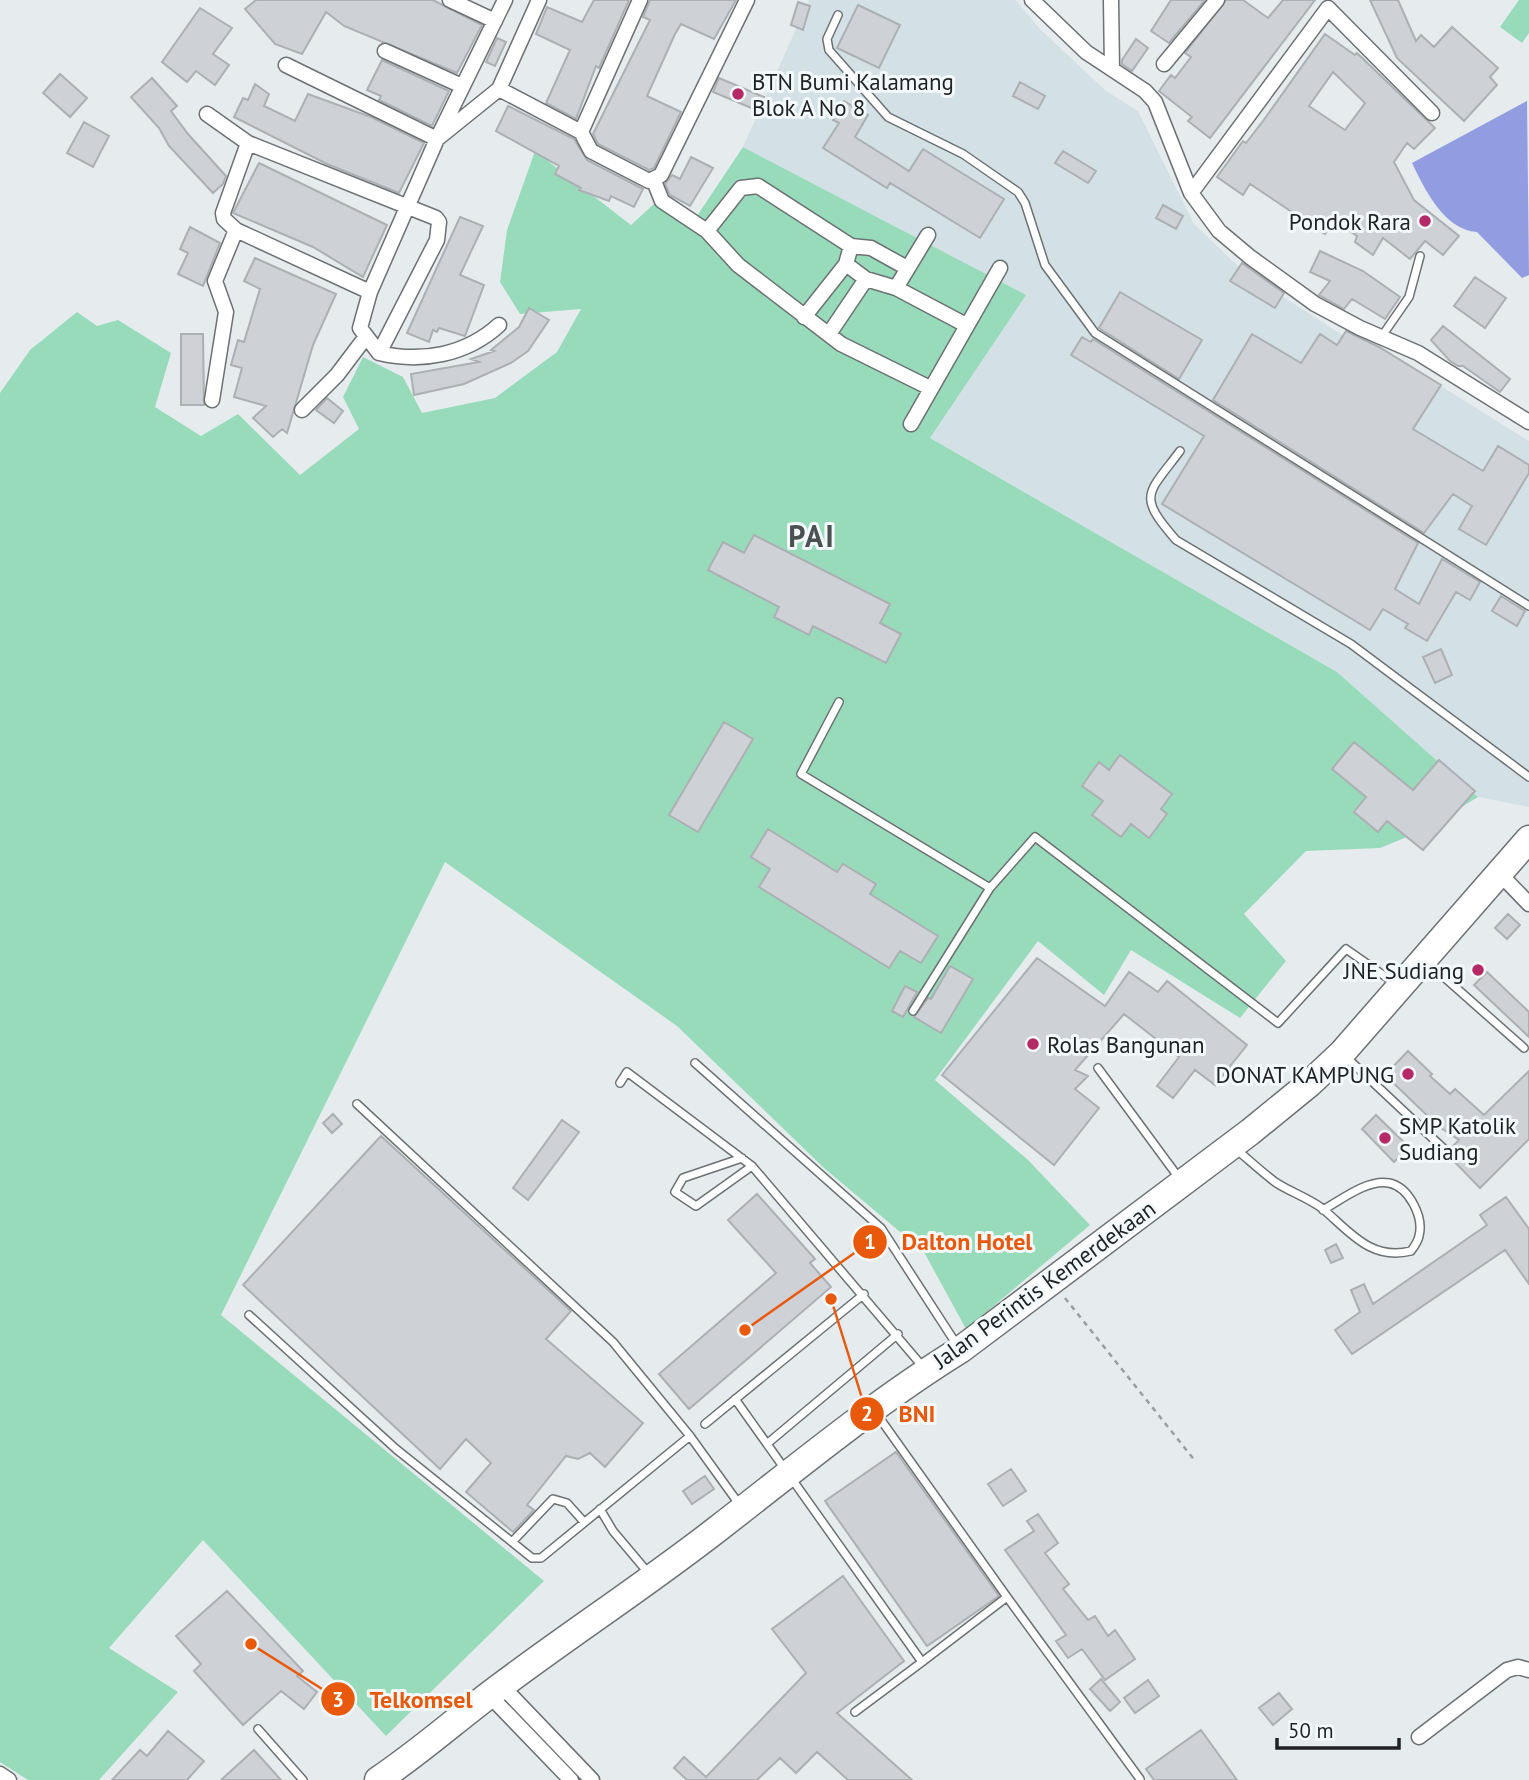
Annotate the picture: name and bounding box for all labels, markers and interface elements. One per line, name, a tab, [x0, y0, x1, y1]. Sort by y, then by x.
place label: BTN Bumi Kalamang Blok A No 8	[752, 67, 954, 122]
marker: BTN Bumi Kalamang Blok A No 8	[730, 86, 746, 102]
place label: Pondok Rara	[1289, 207, 1411, 236]
marker: Pondok Rara	[1417, 213, 1433, 229]
district label: PAI	[788, 516, 836, 555]
place label: JNE Sudiang	[1343, 956, 1464, 985]
marker: JNE Sudiang	[1470, 962, 1486, 978]
place label: Rolas Bangunan	[1047, 1030, 1205, 1059]
marker: Rolas Bangunan	[1025, 1036, 1041, 1052]
place label: DONAT KAMPUNG	[1215, 1060, 1394, 1089]
marker: DONAT KAMPUNG	[1400, 1066, 1416, 1082]
place label: SMP Katolik Sudiang	[1399, 1111, 1516, 1166]
marker: SMP Katolik Sudiang	[1377, 1130, 1393, 1146]
street label: Jalan Perintis Kemerdekaan	[926, 1193, 1161, 1375]
callout: Dalton Hotel	[853, 1220, 1046, 1265]
text: Dalton Hotel	[902, 1226, 1033, 1257]
text: 1	[864, 1228, 876, 1255]
callout: BNI	[850, 1391, 949, 1436]
text: BNI	[899, 1398, 935, 1429]
text: 2	[861, 1400, 873, 1427]
callout: Telkomsel	[321, 1677, 487, 1722]
text: Telkomsel	[370, 1684, 473, 1715]
text: 3	[332, 1686, 344, 1713]
scale bar	[1277, 1706, 1400, 1750]
text: 50 m	[1288, 1717, 1334, 1744]

